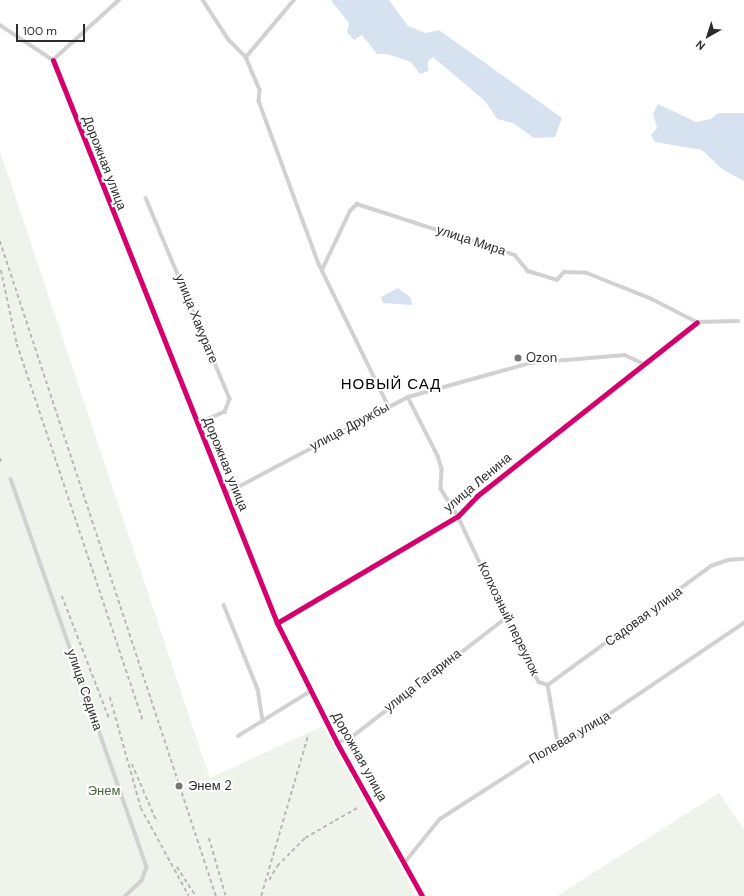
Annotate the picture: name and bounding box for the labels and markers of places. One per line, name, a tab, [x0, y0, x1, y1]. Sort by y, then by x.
place label: Ozon	[526, 350, 557, 366]
marker: Ozon	[513, 353, 523, 363]
place label: Энем 2	[188, 778, 232, 794]
marker: Энем 2	[173, 780, 185, 792]

